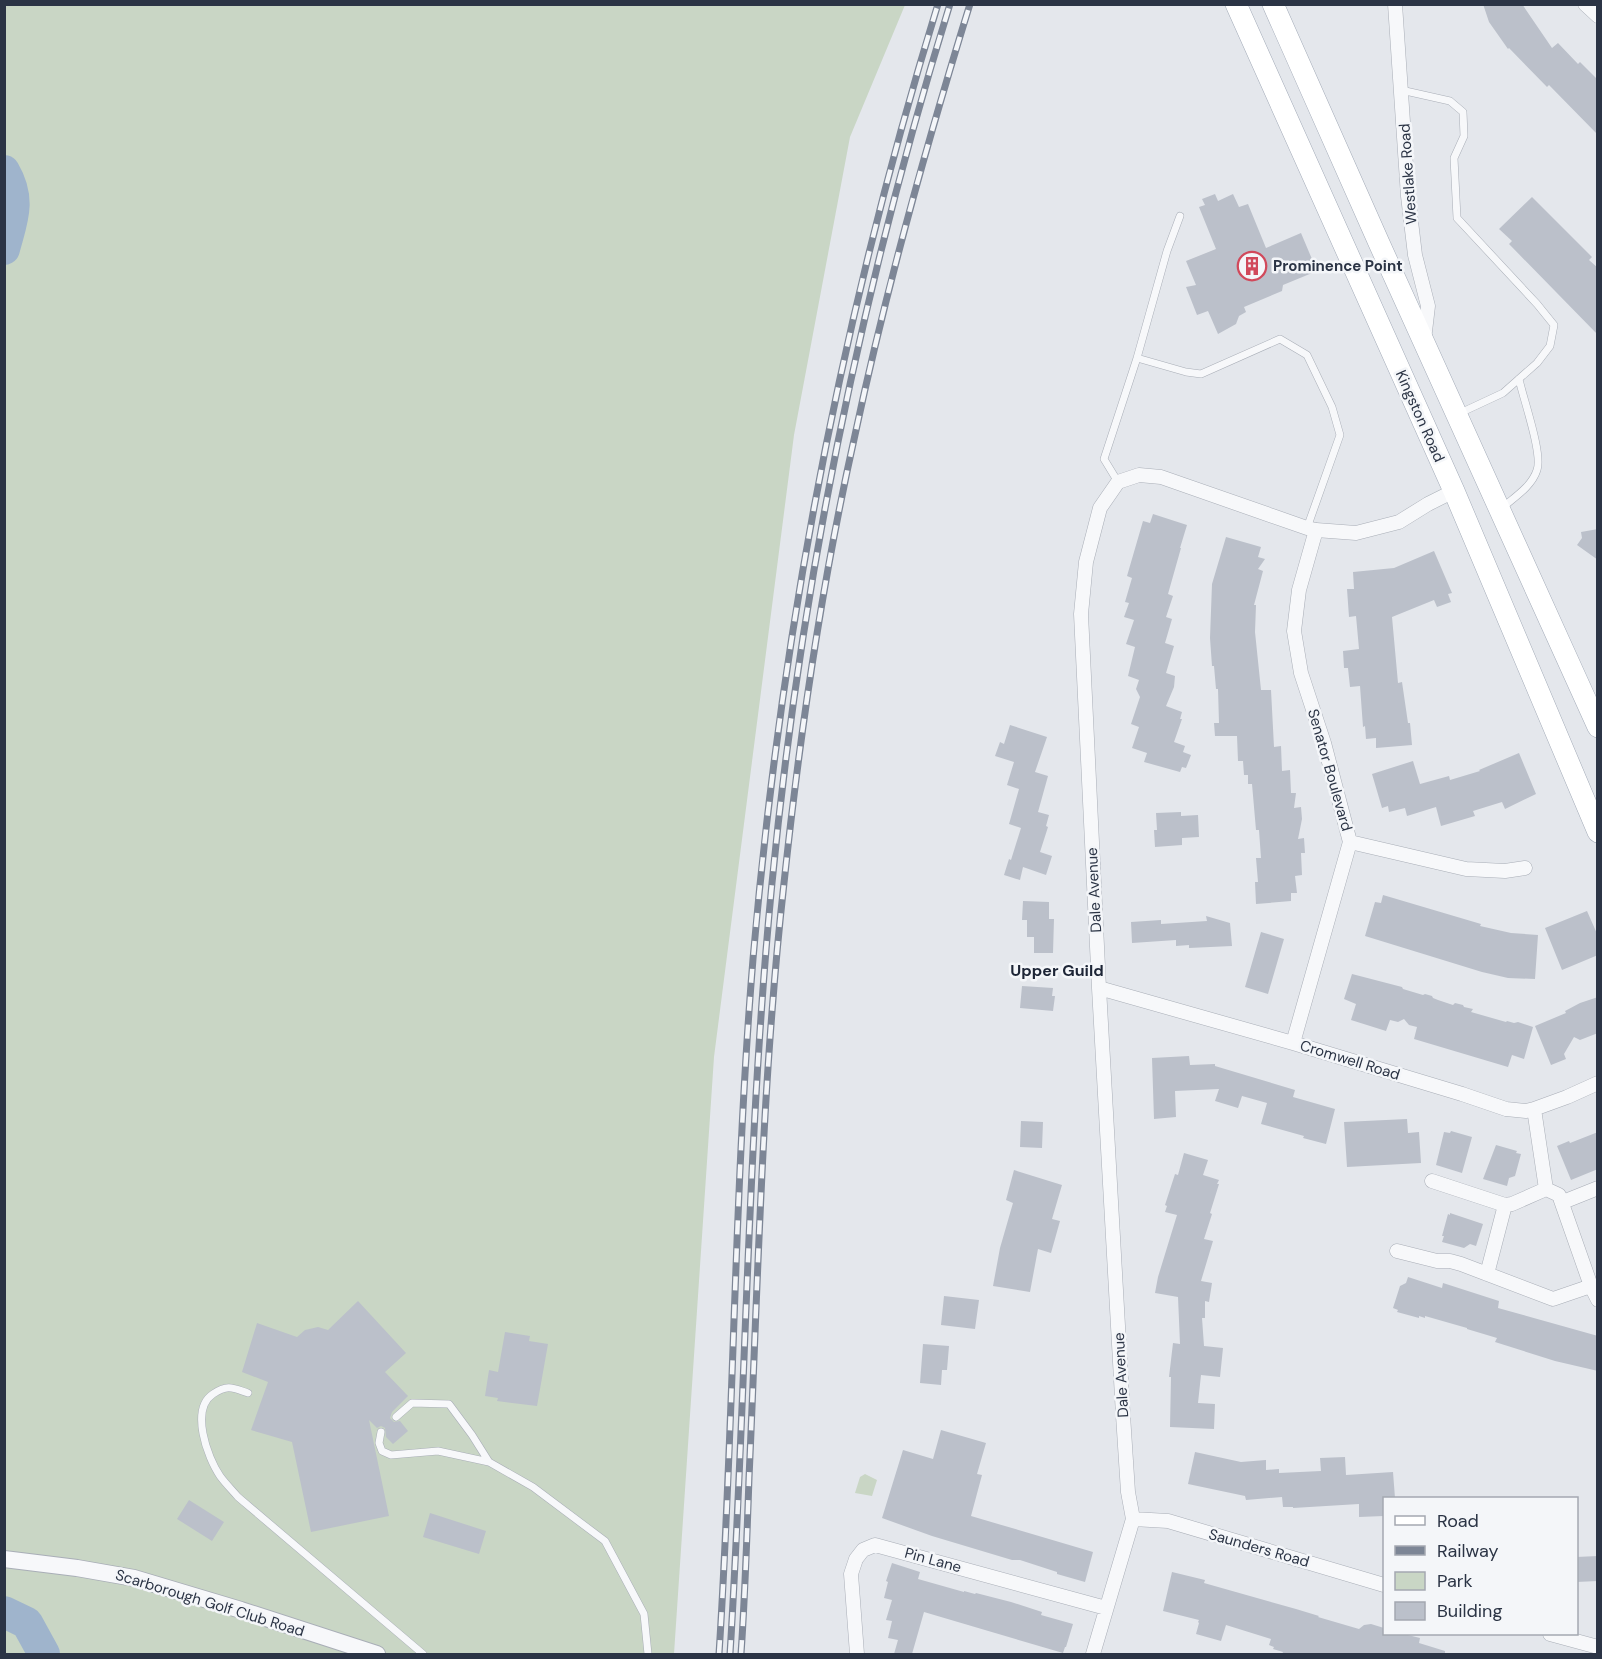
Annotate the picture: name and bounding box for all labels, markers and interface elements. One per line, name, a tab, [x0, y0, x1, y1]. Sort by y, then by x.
street label: Westlake Road	[1394, 123, 1422, 225]
building icon: Prominence Point	[1236, 250, 1268, 282]
place label: Prominence Point	[1273, 256, 1403, 276]
street label: Kingston Road	[1391, 367, 1449, 465]
street label: Senator Boulevard	[1303, 707, 1357, 833]
street label: Dale Avenue	[1082, 847, 1106, 933]
district label: Upper Guild	[1010, 960, 1104, 981]
street label: Cromwell Road	[1298, 1035, 1402, 1085]
street label: Dale Avenue	[1109, 1332, 1133, 1418]
legend	[1383, 1497, 1578, 1635]
text: Road	[1437, 1509, 1479, 1533]
street label: Saunders Road	[1206, 1524, 1312, 1572]
text: Railway	[1437, 1539, 1499, 1563]
street label: Pin Lane	[902, 1543, 964, 1577]
street label: Scarborough Golf Club Road	[113, 1565, 307, 1641]
text: Park	[1437, 1569, 1473, 1593]
text: Building	[1437, 1599, 1502, 1623]

